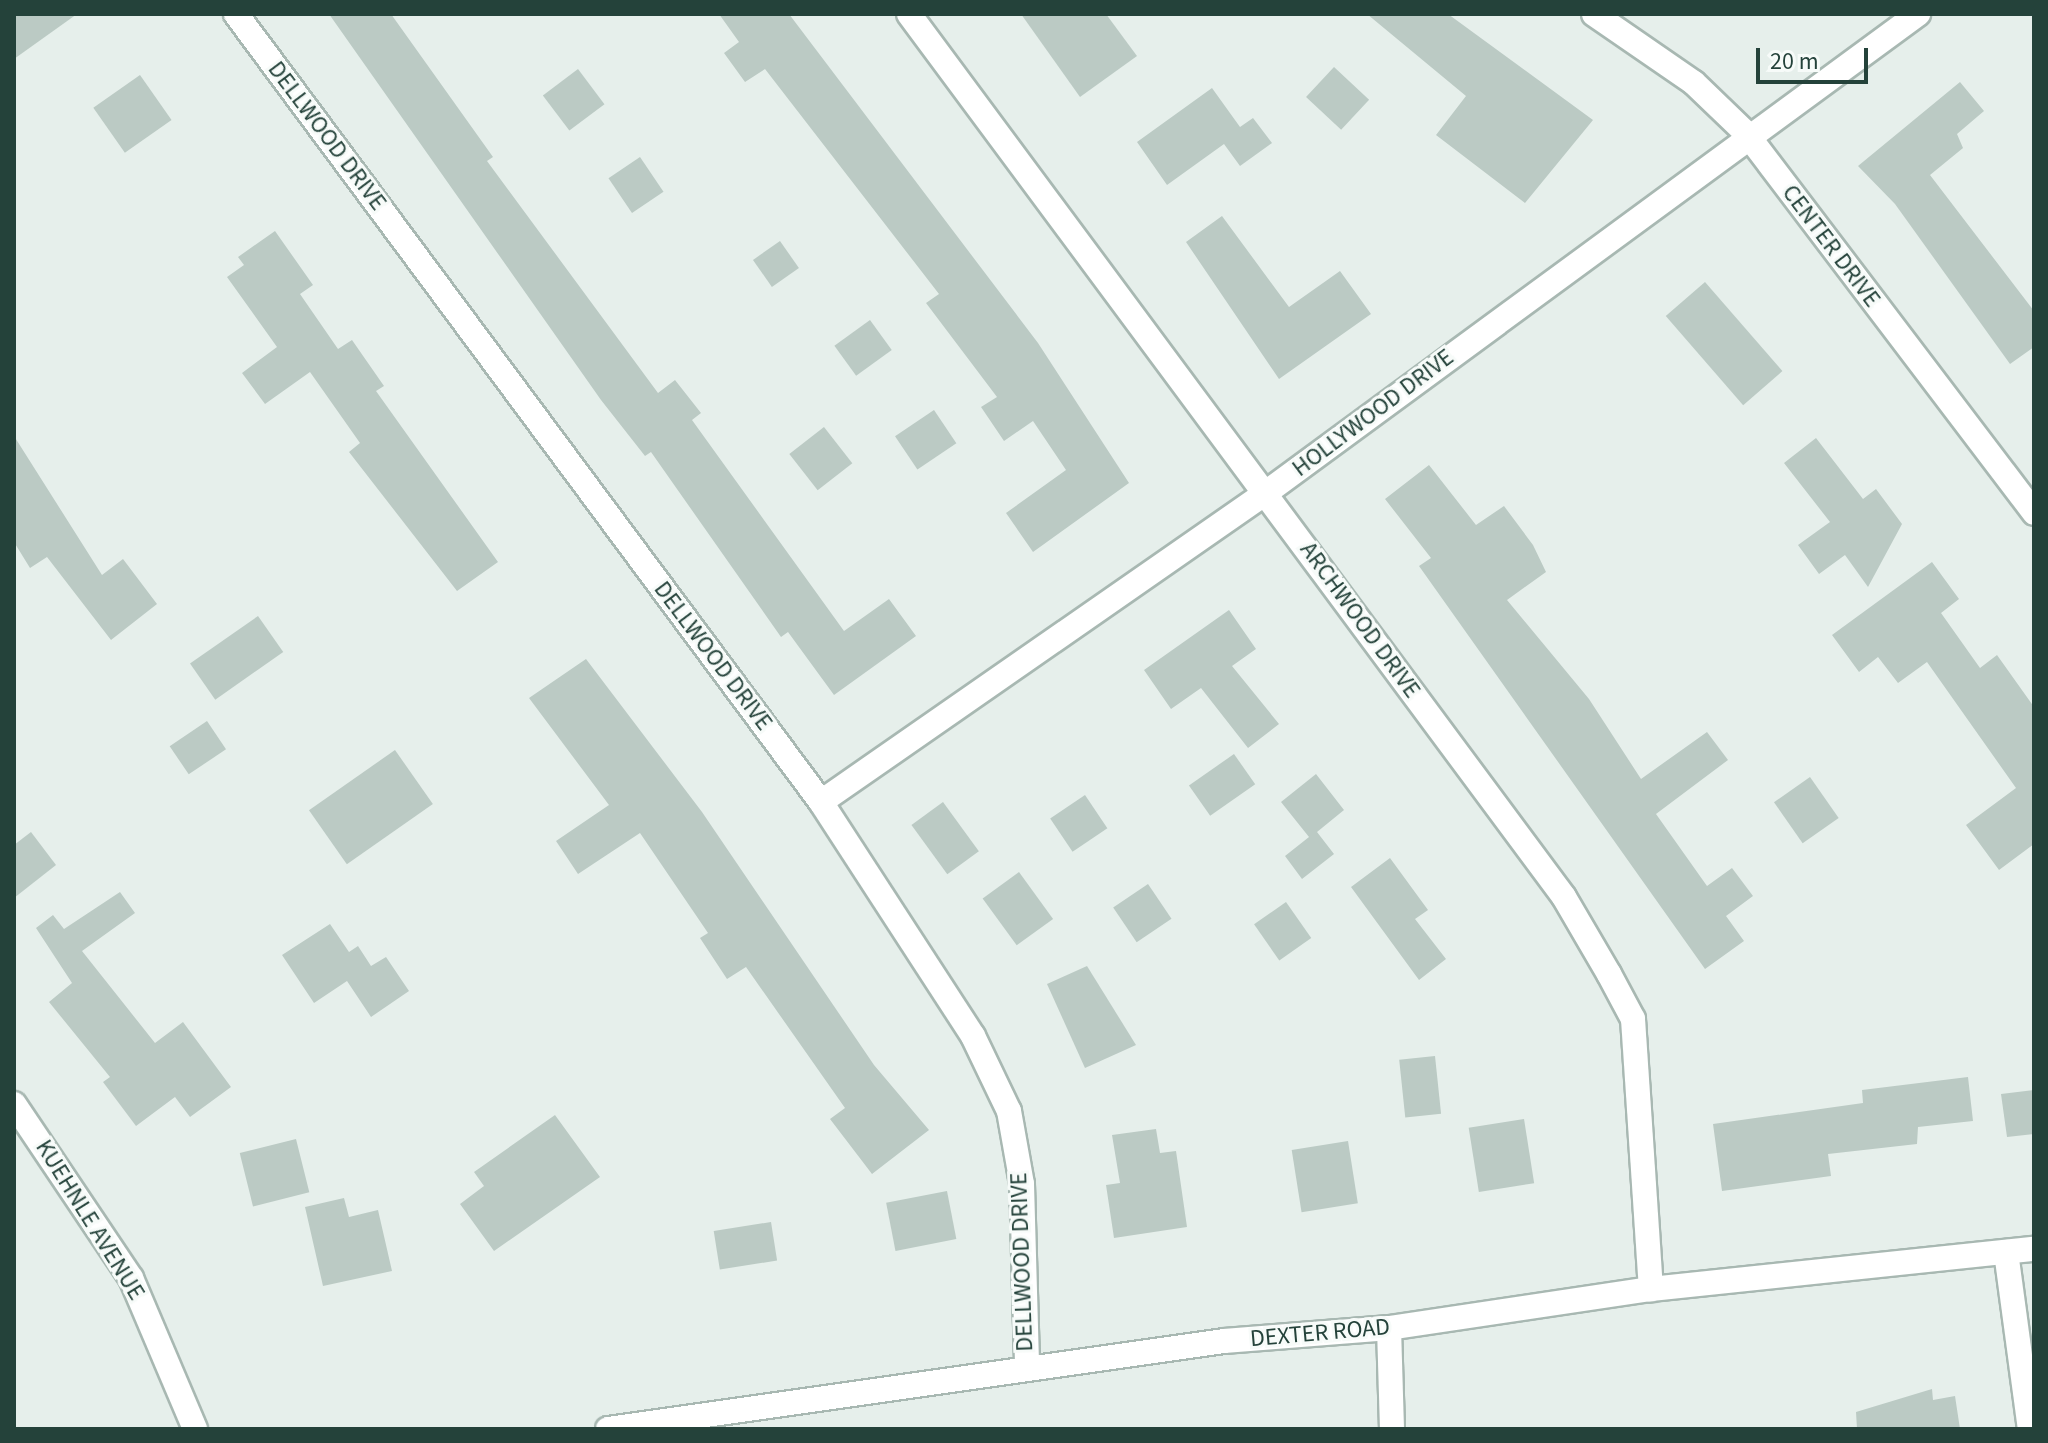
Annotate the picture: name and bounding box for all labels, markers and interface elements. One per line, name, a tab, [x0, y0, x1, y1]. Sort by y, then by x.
scale bar	[1760, 32, 1872, 82]
text: 20 m	[1770, 44, 1819, 79]
street label: DELLWOOD DRIVE	[262, 56, 392, 216]
street label: CENTER DRIVE	[1776, 179, 1886, 313]
street label: HOLLYWOOD DRIVE	[1287, 343, 1459, 483]
street label: ARCHWOOD DRIVE	[1294, 536, 1426, 704]
street label: DELLWOOD DRIVE	[648, 576, 778, 736]
street label: KUEHNLE AVENUE	[29, 1135, 151, 1305]
street label: DELLWOOD DRIVE	[1004, 1172, 1040, 1352]
street label: DEXTER ROAD	[1249, 1313, 1391, 1353]

